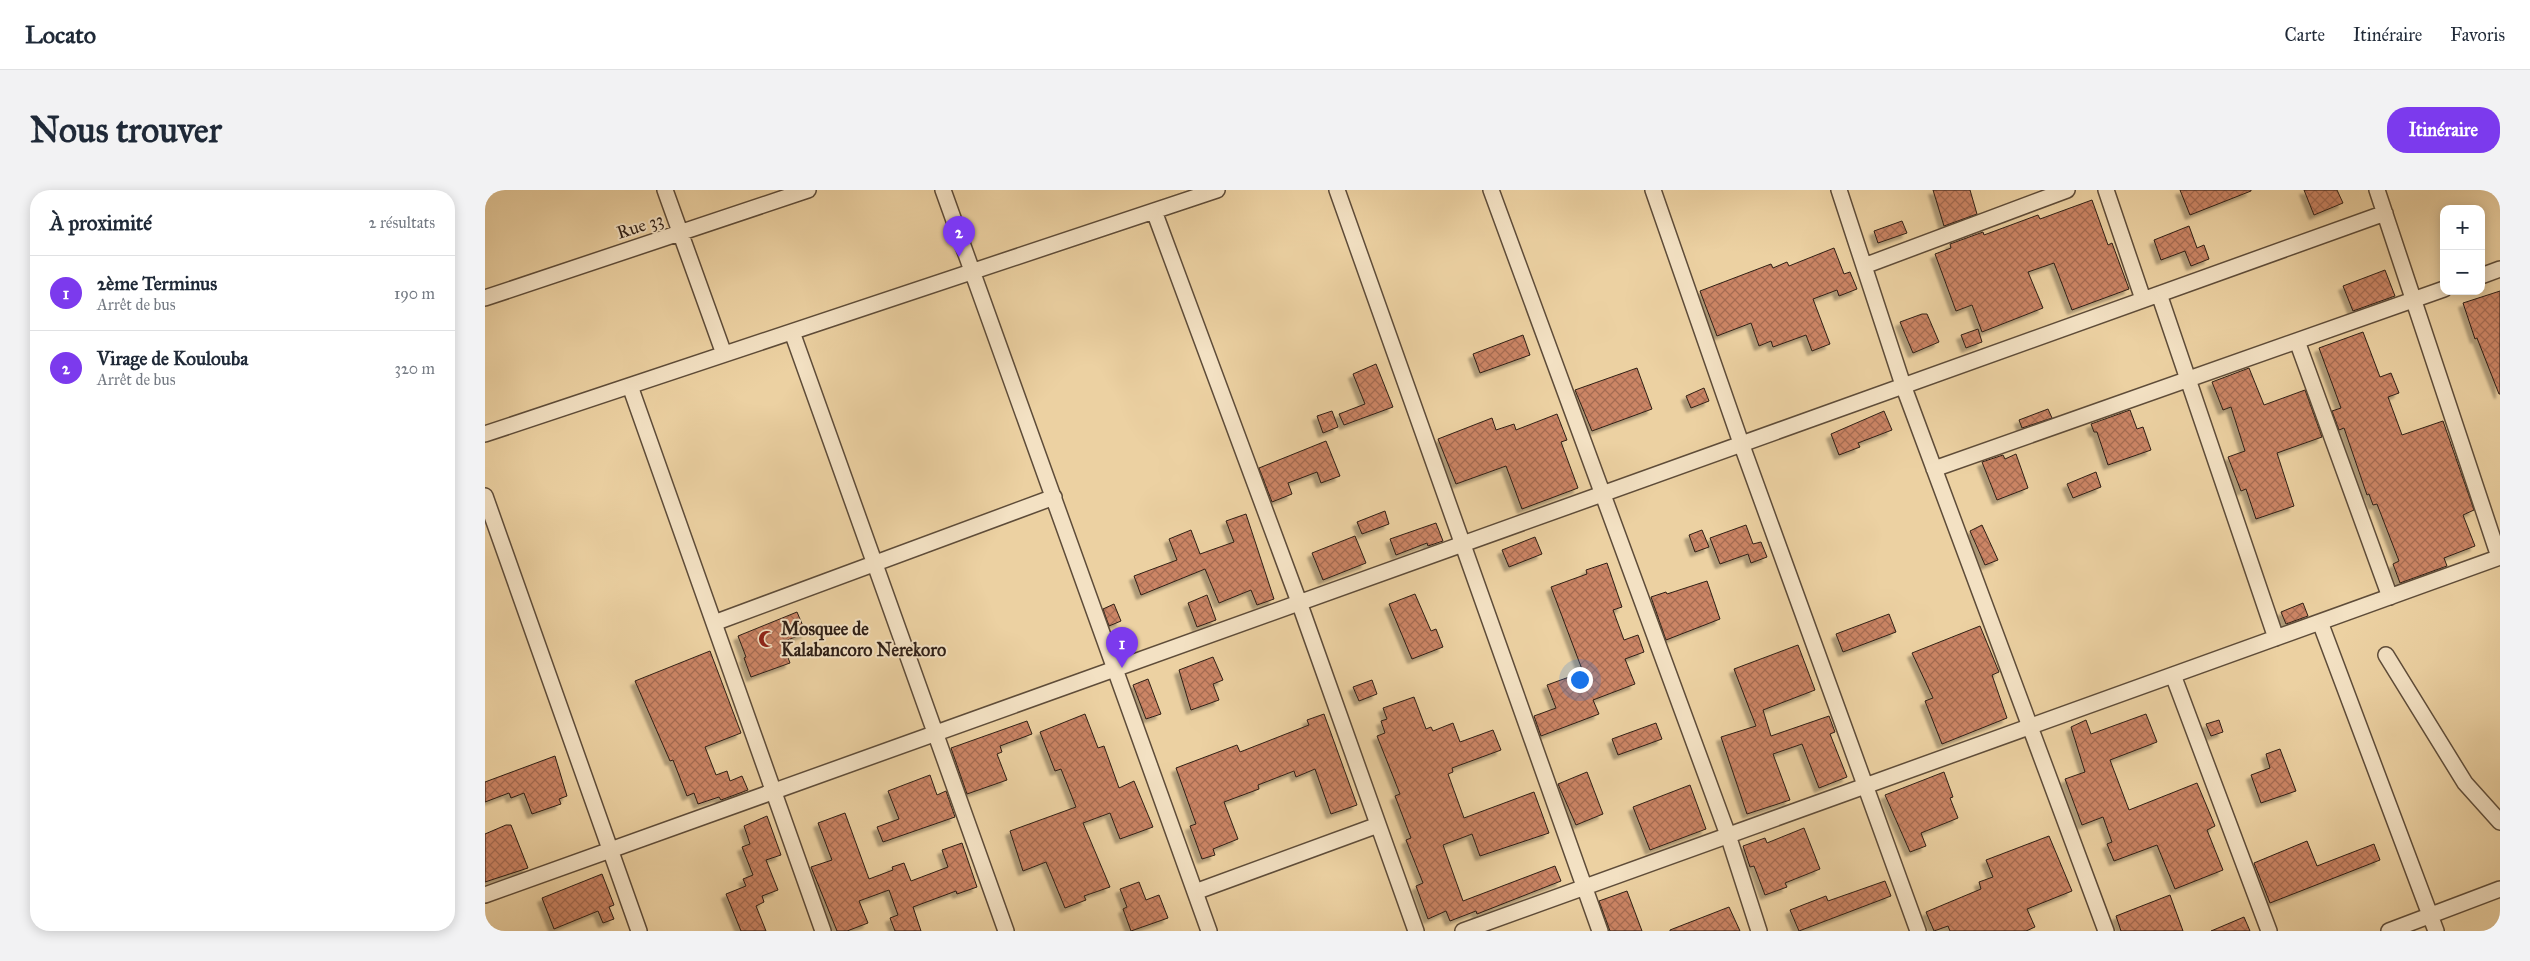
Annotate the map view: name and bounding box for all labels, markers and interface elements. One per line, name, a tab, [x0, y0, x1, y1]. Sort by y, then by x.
text: Locato	[25, 20, 96, 50]
text: Carte	[2285, 24, 2325, 46]
text: Itinéraire	[2353, 24, 2422, 46]
text: Favoris	[2450, 24, 2505, 46]
button: Itinéraire	[2387, 107, 2500, 153]
text: Nous trouver	[30, 109, 222, 152]
map controls	[2440, 205, 2485, 295]
button: +	[2440, 205, 2485, 250]
street label: Rue 33	[614, 208, 666, 244]
text: À proximité	[50, 210, 152, 236]
text: 2 résultats	[369, 213, 435, 232]
pin: 2	[943, 216, 975, 257]
button: −	[2440, 250, 2485, 295]
text: 2ème Terminus	[97, 272, 217, 295]
text: 1	[63, 284, 69, 303]
text: 190 m	[394, 284, 435, 303]
text: Arrêt de bus	[97, 295, 176, 314]
text: Virage de Koulouba	[97, 347, 248, 370]
text: 2	[62, 359, 70, 378]
text: 320 m	[395, 359, 435, 378]
text: Arrêt de bus	[97, 370, 176, 389]
place label: Mosquee de Kalabancoro Nerekoro	[781, 618, 946, 661]
pin: 1	[1106, 627, 1138, 668]
mosque icon: Mosquee de Kalabancoro Nerekoro	[757, 629, 777, 649]
your location	[1567, 667, 1593, 693]

